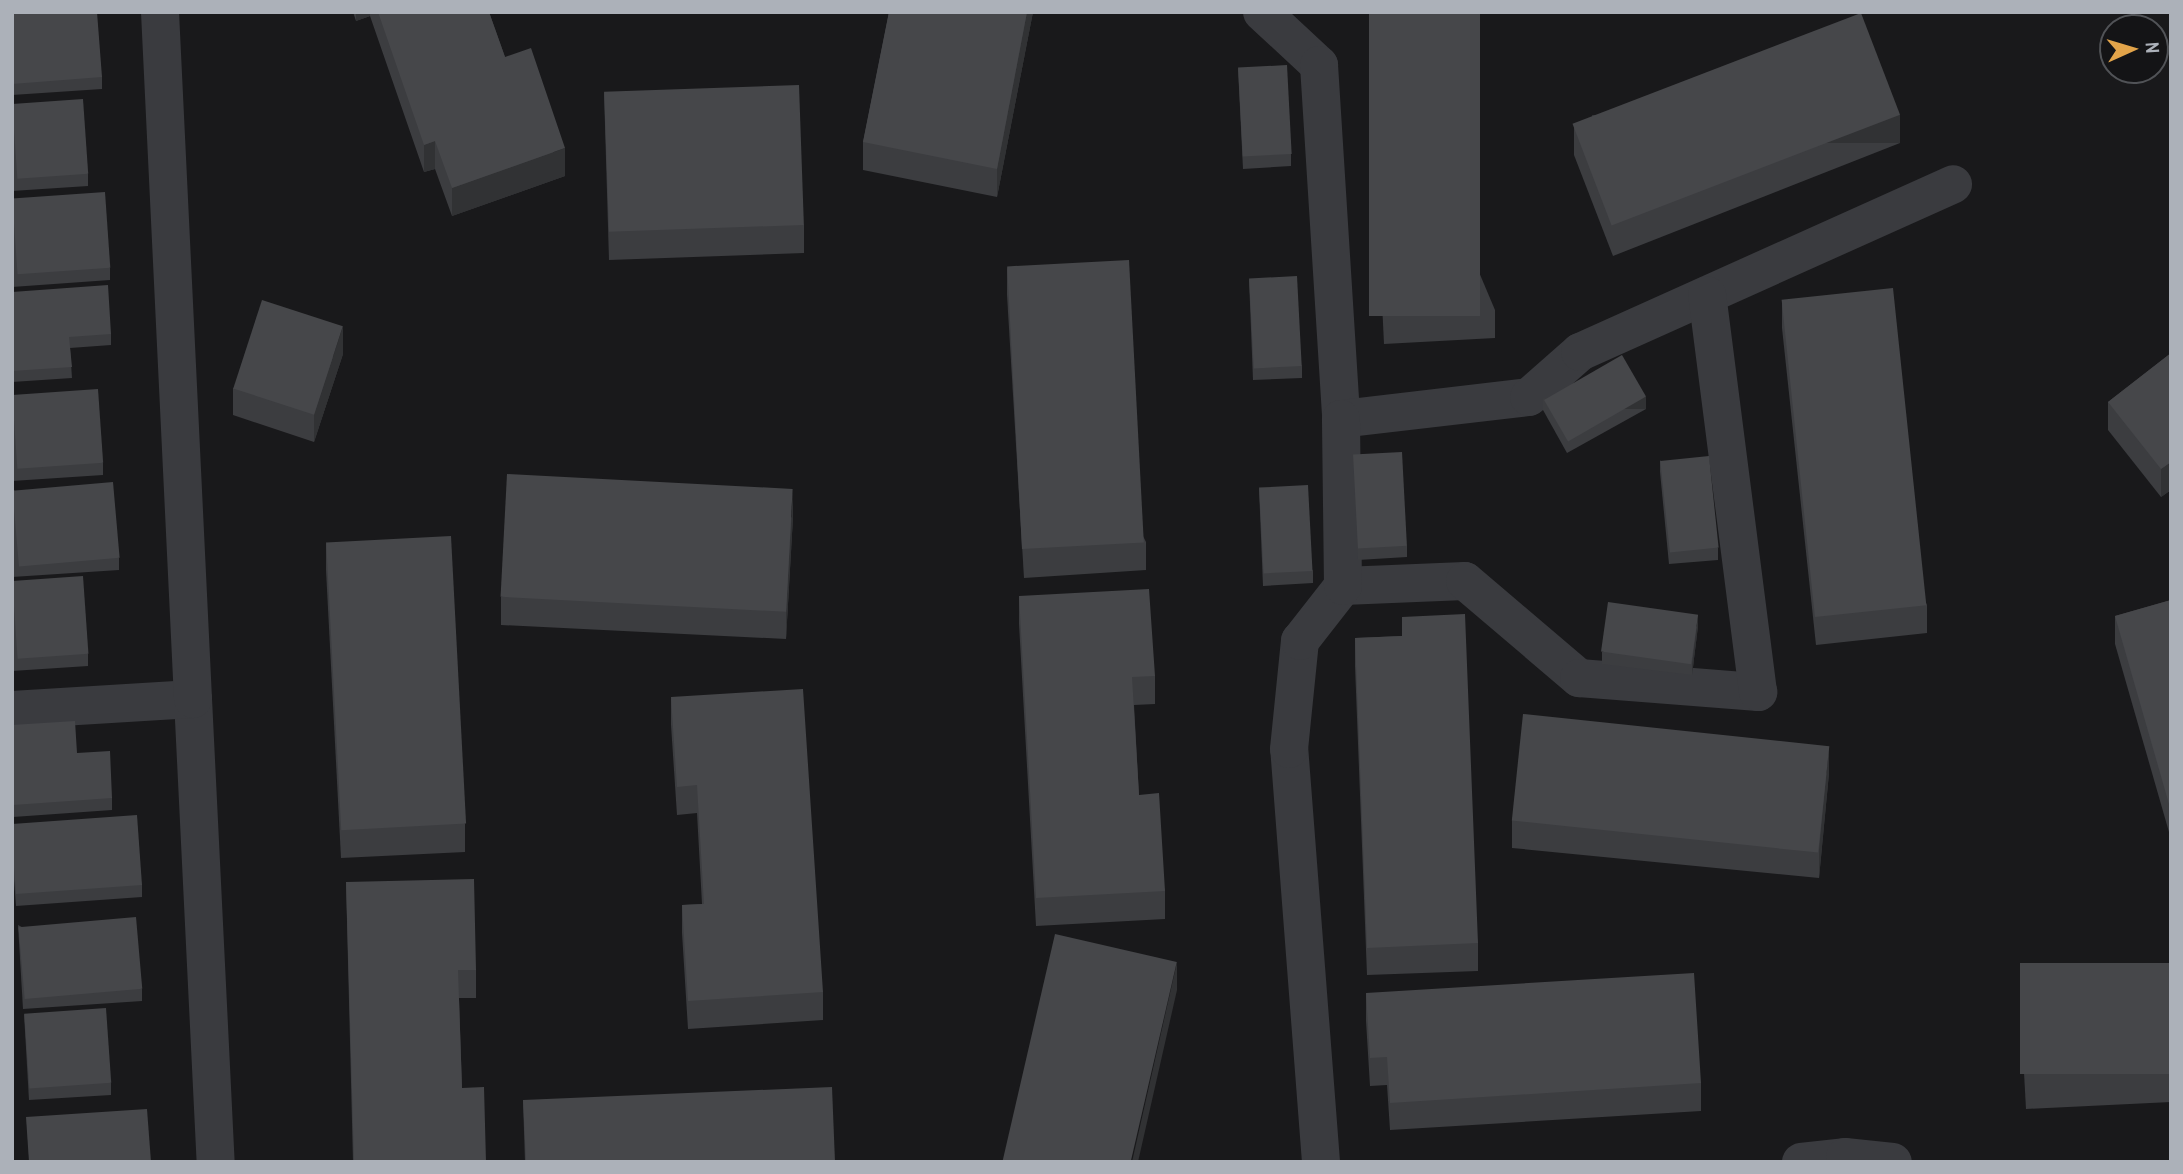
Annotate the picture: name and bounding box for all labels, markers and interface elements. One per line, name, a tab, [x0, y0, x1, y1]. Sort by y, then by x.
north arrow	[2099, 14, 2169, 84]
text: N	[2140, 41, 2166, 54]

